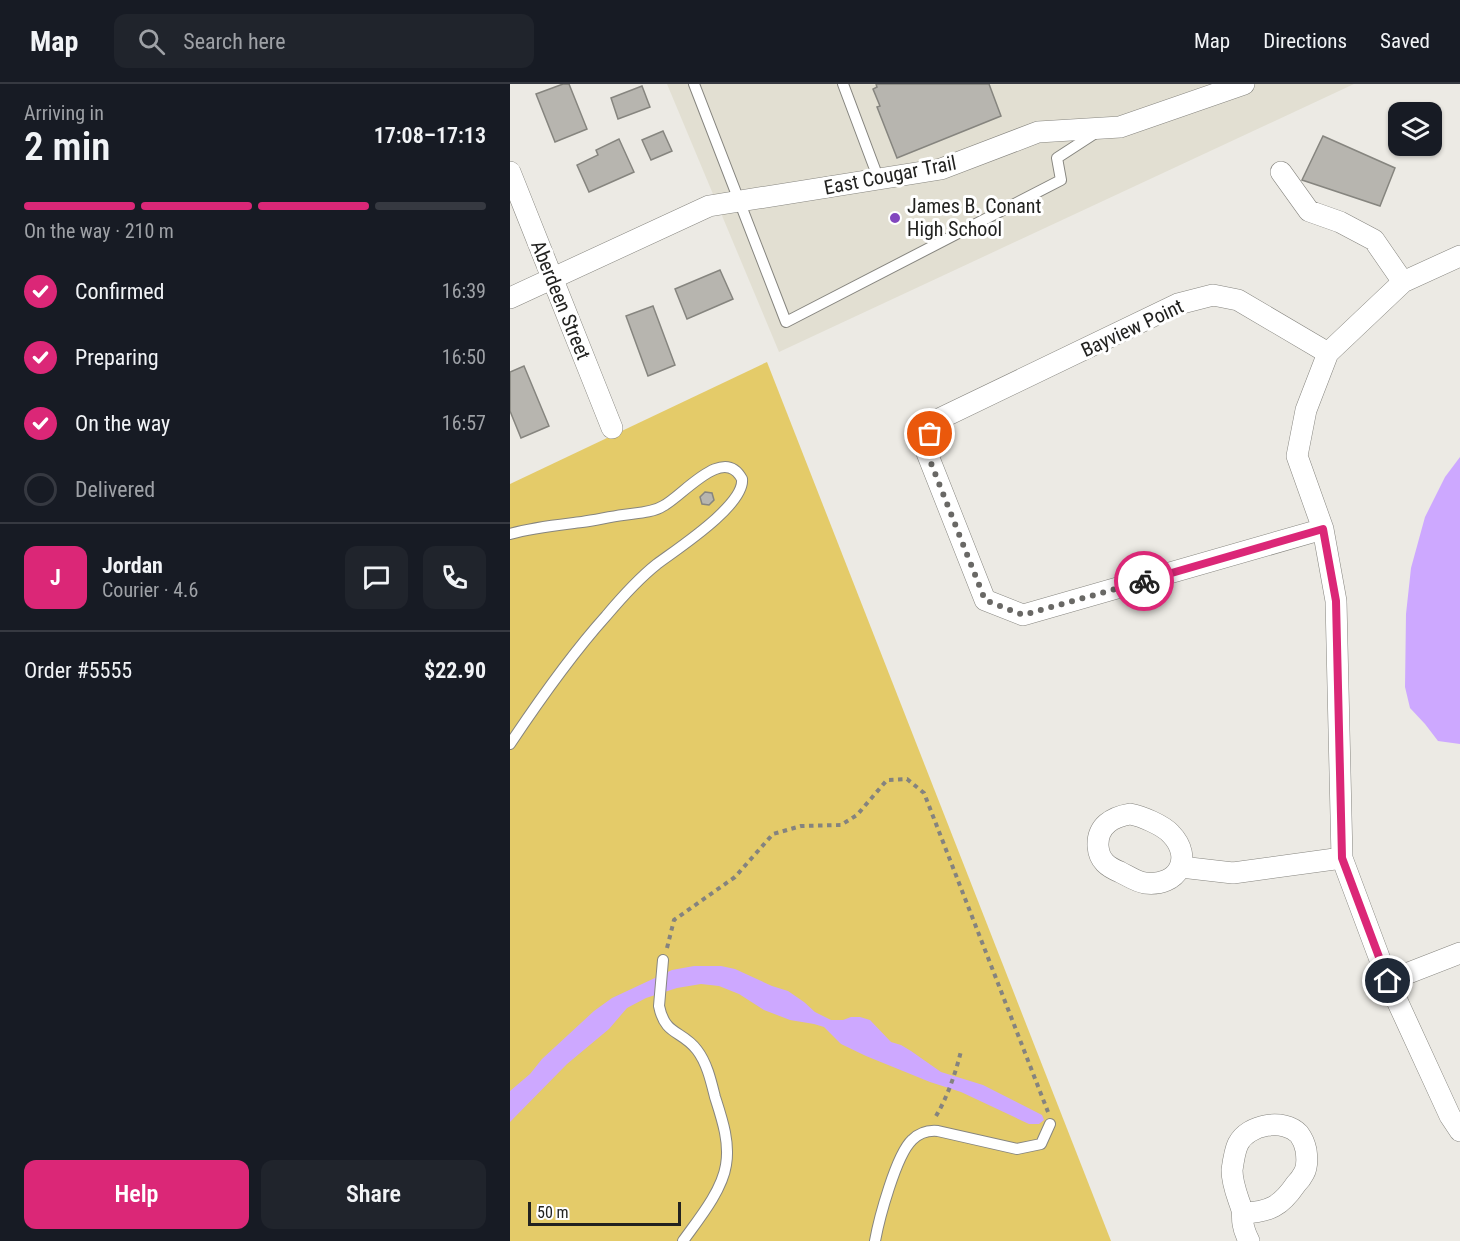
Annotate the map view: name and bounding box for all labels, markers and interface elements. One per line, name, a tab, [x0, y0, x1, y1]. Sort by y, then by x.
search box	[114, 14, 534, 68]
text: Map	[30, 25, 78, 58]
icon: search	[135, 25, 168, 58]
text: Search here	[183, 29, 286, 54]
text: Map	[1194, 29, 1230, 53]
text: Directions	[1263, 29, 1347, 53]
text: Saved	[1380, 29, 1430, 53]
text: Arriving in	[24, 101, 104, 125]
map controls	[1388, 102, 1442, 156]
button: layers	[1388, 102, 1442, 156]
text: 17:08–17:13	[374, 123, 486, 148]
text: 2 min	[24, 124, 110, 170]
street label: East Cougar Trail	[822, 150, 958, 200]
place label: James B. Conant High School	[907, 194, 1042, 241]
marker: James B. Conant High School	[888, 211, 902, 225]
text: On the way · 210 m	[24, 219, 174, 243]
street label: Aberdeen Street	[526, 237, 596, 363]
icon: check	[24, 275, 57, 308]
text: Confirmed	[75, 279, 164, 304]
text: 16:39	[442, 279, 486, 303]
street label: Bayview Point	[1077, 294, 1187, 362]
icon: check	[24, 341, 57, 374]
text: Preparing	[75, 345, 159, 370]
text: 16:50	[442, 345, 486, 369]
icon: check	[24, 407, 57, 440]
pin	[904, 408, 955, 459]
text: On the way	[75, 411, 170, 436]
text: 16:57	[442, 411, 486, 435]
icon: bag	[913, 417, 946, 450]
text: Delivered	[75, 477, 155, 502]
button: chat	[345, 546, 408, 609]
button: phone	[423, 546, 486, 609]
courier	[1114, 551, 1174, 611]
text: Jordan	[102, 553, 163, 578]
text: J	[50, 565, 61, 590]
icon: bike	[1128, 565, 1161, 598]
text: Courier · 4.6	[102, 578, 198, 602]
text: Order #5555	[24, 658, 132, 683]
text: $22.90	[424, 658, 486, 683]
pin	[1362, 955, 1413, 1006]
icon: home	[1371, 964, 1404, 997]
button: Help	[24, 1160, 249, 1229]
button: Share	[261, 1160, 486, 1229]
scale bar	[528, 1199, 681, 1226]
text: 50 m	[537, 1203, 569, 1222]

